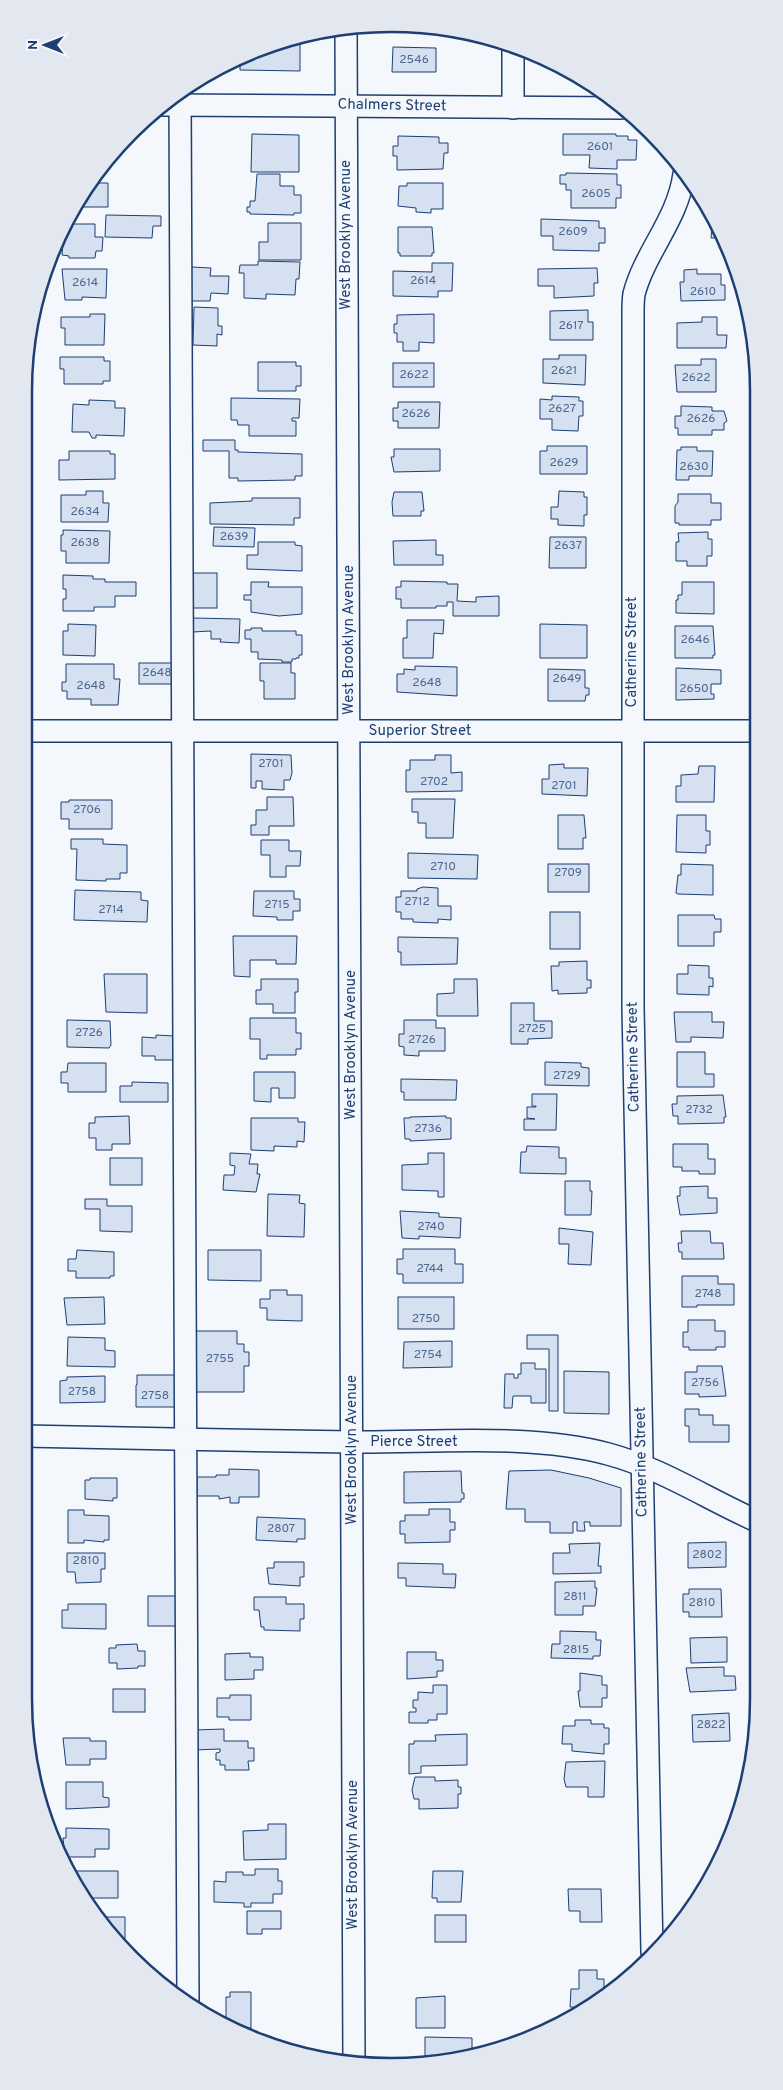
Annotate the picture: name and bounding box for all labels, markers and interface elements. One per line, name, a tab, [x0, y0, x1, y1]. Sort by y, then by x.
north arrow	[20, 20, 70, 70]
text: N	[25, 40, 42, 50]
house number: 2546	[399, 52, 429, 68]
street label: Chalmers Street	[337, 96, 447, 116]
house number: 2601	[587, 139, 613, 155]
street label: West Brooklyn Avenue	[337, 160, 356, 310]
house number: 2605	[581, 186, 611, 202]
house number: 2609	[558, 224, 588, 240]
house number: 2614	[410, 273, 436, 289]
house number: 2614	[72, 275, 98, 291]
house number: 2610	[690, 284, 716, 300]
house number: 2617	[558, 318, 584, 334]
house number: 2621	[551, 363, 577, 379]
house number: 2622	[399, 367, 429, 383]
house number: 2622	[681, 370, 711, 386]
house number: 2627	[548, 401, 576, 417]
house number: 2626	[401, 406, 431, 422]
house number: 2626	[686, 411, 716, 427]
house number: 2629	[549, 455, 579, 471]
house number: 2630	[679, 459, 709, 475]
house number: 2634	[70, 504, 100, 520]
house number: 2639	[220, 529, 248, 545]
house number: 2638	[70, 535, 100, 551]
house number: 2637	[554, 538, 582, 554]
street label: West Brooklyn Avenue	[340, 565, 359, 715]
street label: Catherine Street	[623, 597, 642, 707]
house number: 2646	[680, 632, 710, 648]
house number: 2648	[142, 665, 172, 681]
house number: 2649	[553, 671, 581, 687]
house number: 2648	[412, 675, 442, 691]
house number: 2648	[76, 678, 106, 694]
house number: 2650	[679, 681, 709, 697]
street label: Superior Street	[369, 722, 472, 741]
house number: 2701	[258, 756, 284, 772]
house number: 2702	[420, 774, 448, 790]
house number: 2701	[551, 778, 577, 794]
house number: 2706	[73, 802, 101, 818]
house number: 2710	[430, 859, 456, 875]
house number: 2709	[554, 865, 582, 881]
house number: 2712	[404, 894, 430, 910]
house number: 2715	[264, 897, 290, 913]
house number: 2714	[98, 902, 124, 918]
street label: West Brooklyn Avenue	[342, 970, 361, 1120]
street label: Catherine Street	[624, 1001, 644, 1113]
house number: 2725	[518, 1021, 546, 1037]
house number: 2726	[75, 1025, 103, 1041]
house number: 2726	[408, 1032, 436, 1048]
house number: 2729	[553, 1068, 581, 1084]
house number: 2732	[685, 1102, 713, 1118]
house number: 2736	[414, 1121, 442, 1137]
house number: 2740	[417, 1219, 445, 1235]
house number: 2744	[416, 1261, 444, 1277]
house number: 2748	[694, 1286, 722, 1302]
house number: 2750	[412, 1311, 440, 1327]
house number: 2754	[414, 1347, 442, 1363]
house number: 2755	[206, 1351, 234, 1367]
street label: West Brooklyn Avenue	[343, 1375, 362, 1525]
house number: 2756	[691, 1375, 719, 1391]
house number: 2758	[68, 1384, 96, 1400]
house number: 2758	[141, 1388, 169, 1404]
street label: Catherine Street	[632, 1406, 652, 1518]
street label: Pierce Street	[370, 1433, 458, 1452]
house number: 2807	[267, 1521, 295, 1537]
house number: 2802	[692, 1547, 722, 1563]
house number: 2810	[73, 1553, 99, 1569]
house number: 2811	[563, 1589, 587, 1605]
house number: 2810	[689, 1595, 715, 1611]
house number: 2815	[563, 1642, 589, 1658]
house number: 2822	[696, 1717, 726, 1733]
street label: West Brooklyn Avenue	[344, 1780, 363, 1930]

